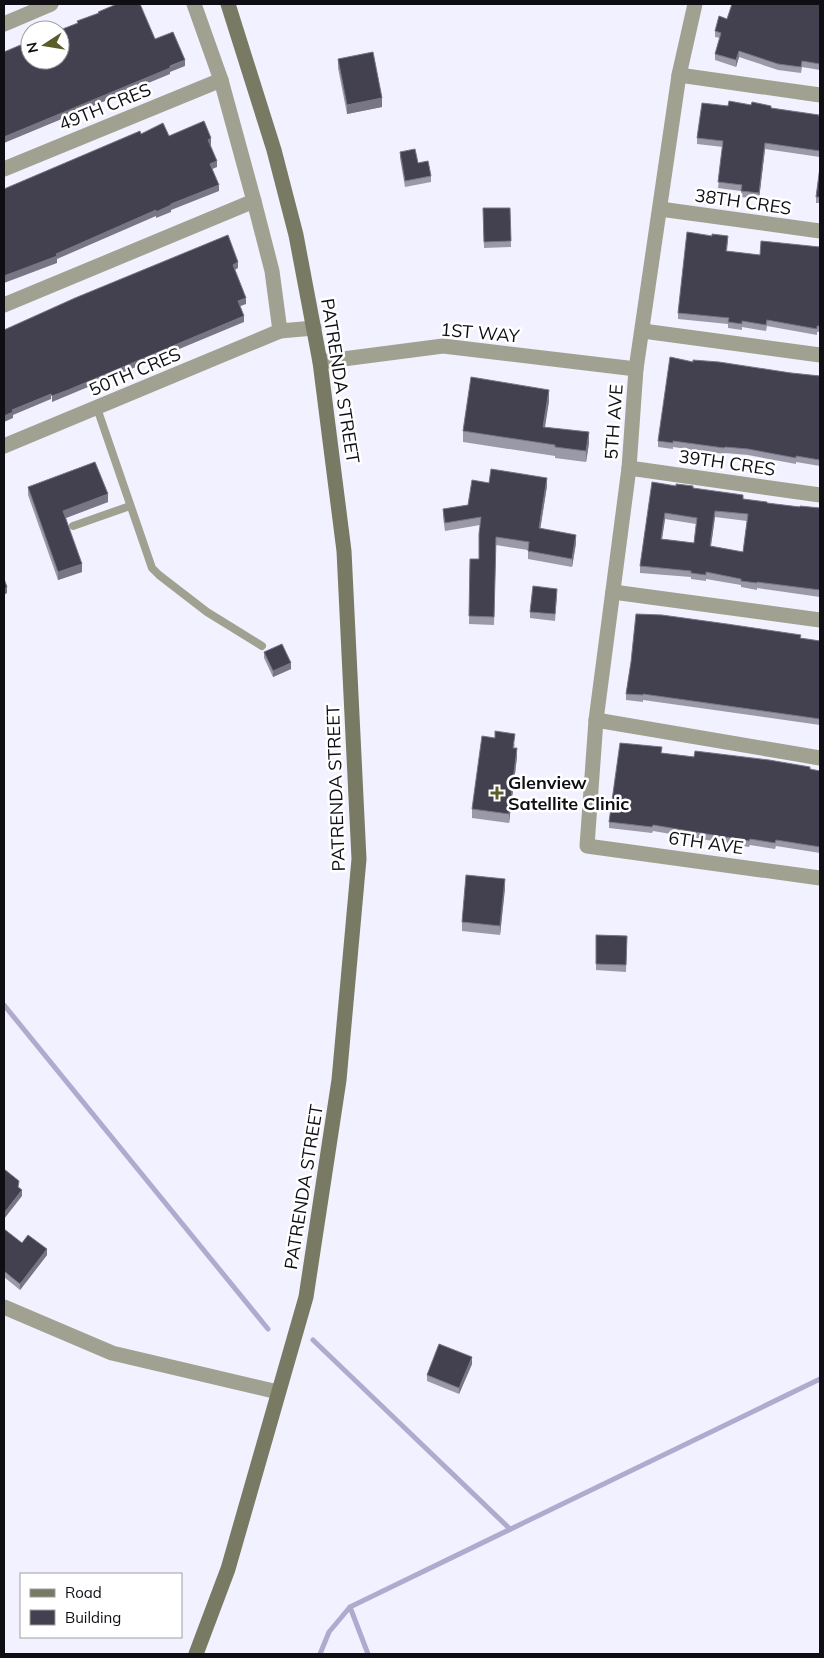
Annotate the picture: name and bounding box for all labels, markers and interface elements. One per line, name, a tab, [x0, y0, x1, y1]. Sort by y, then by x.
north arrow	[20, 20, 70, 70]
text: N	[22, 41, 42, 55]
street label: 49TH CRES	[55, 78, 154, 135]
street label: 38TH CRES	[693, 183, 793, 220]
street label: PATRENDA STREET	[316, 297, 365, 465]
street label: 1ST WAY	[440, 318, 522, 348]
street label: 50TH CRES	[86, 342, 184, 401]
street label: 5TH AVE	[599, 383, 628, 460]
street label: 39TH CRES	[677, 444, 777, 481]
street label: PATRENDA STREET	[321, 704, 350, 872]
place label: Glenview Satellite Clinic	[508, 771, 629, 815]
marker: Glenview Satellite Clinic	[490, 786, 504, 800]
street label: 6TH AVE	[667, 826, 745, 859]
street label: PATRENDA STREET	[279, 1103, 328, 1271]
legend	[20, 1573, 182, 1638]
text: Road	[65, 1583, 102, 1602]
text: Building	[65, 1608, 121, 1627]

